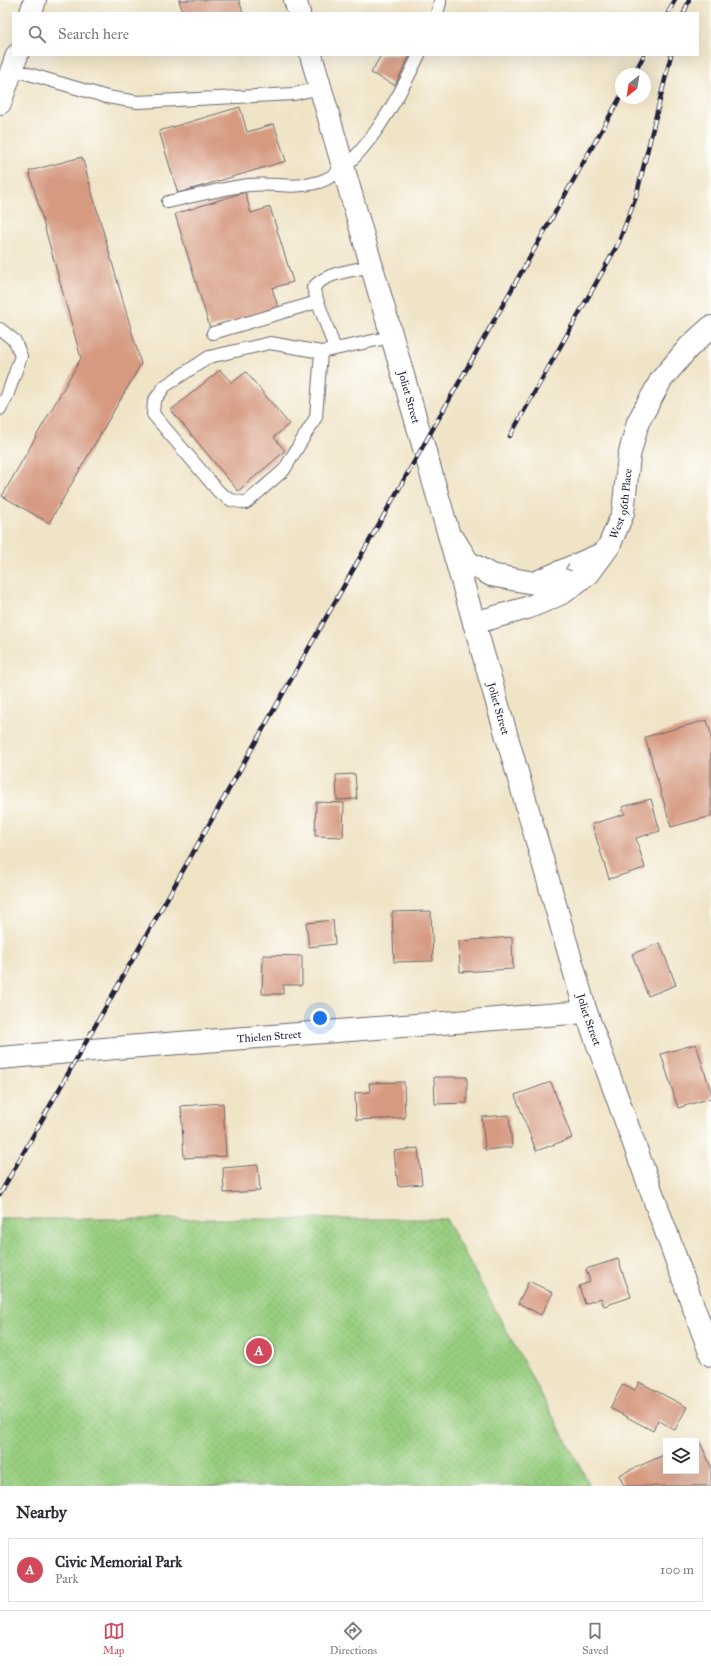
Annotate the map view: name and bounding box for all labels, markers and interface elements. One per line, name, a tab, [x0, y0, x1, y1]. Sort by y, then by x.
search box	[12, 12, 699, 56]
icon: search	[26, 23, 48, 45]
text: Search here	[58, 25, 129, 43]
north arrow	[615, 68, 651, 104]
street label: Joliet Street	[394, 369, 423, 425]
street label: West 96th Place	[607, 467, 635, 541]
one-way arrow	[565, 564, 572, 572]
street label: Joliet Street	[483, 680, 512, 737]
street label: Joliet Street	[573, 991, 604, 1048]
your location	[310, 1008, 330, 1028]
street label: Thielen Street	[237, 1028, 302, 1046]
pin: A	[246, 1336, 272, 1366]
map controls	[663, 1438, 699, 1474]
button: layers	[663, 1438, 699, 1474]
text: Nearby	[16, 1502, 67, 1523]
text: Civic Memorial Park	[55, 1553, 182, 1571]
text: A	[26, 1562, 34, 1578]
text: 100 m	[660, 1562, 694, 1578]
text: Park	[55, 1571, 79, 1587]
tab: Map	[103, 1620, 125, 1657]
tab: Directions	[330, 1620, 377, 1657]
tab: Saved	[582, 1620, 608, 1657]

